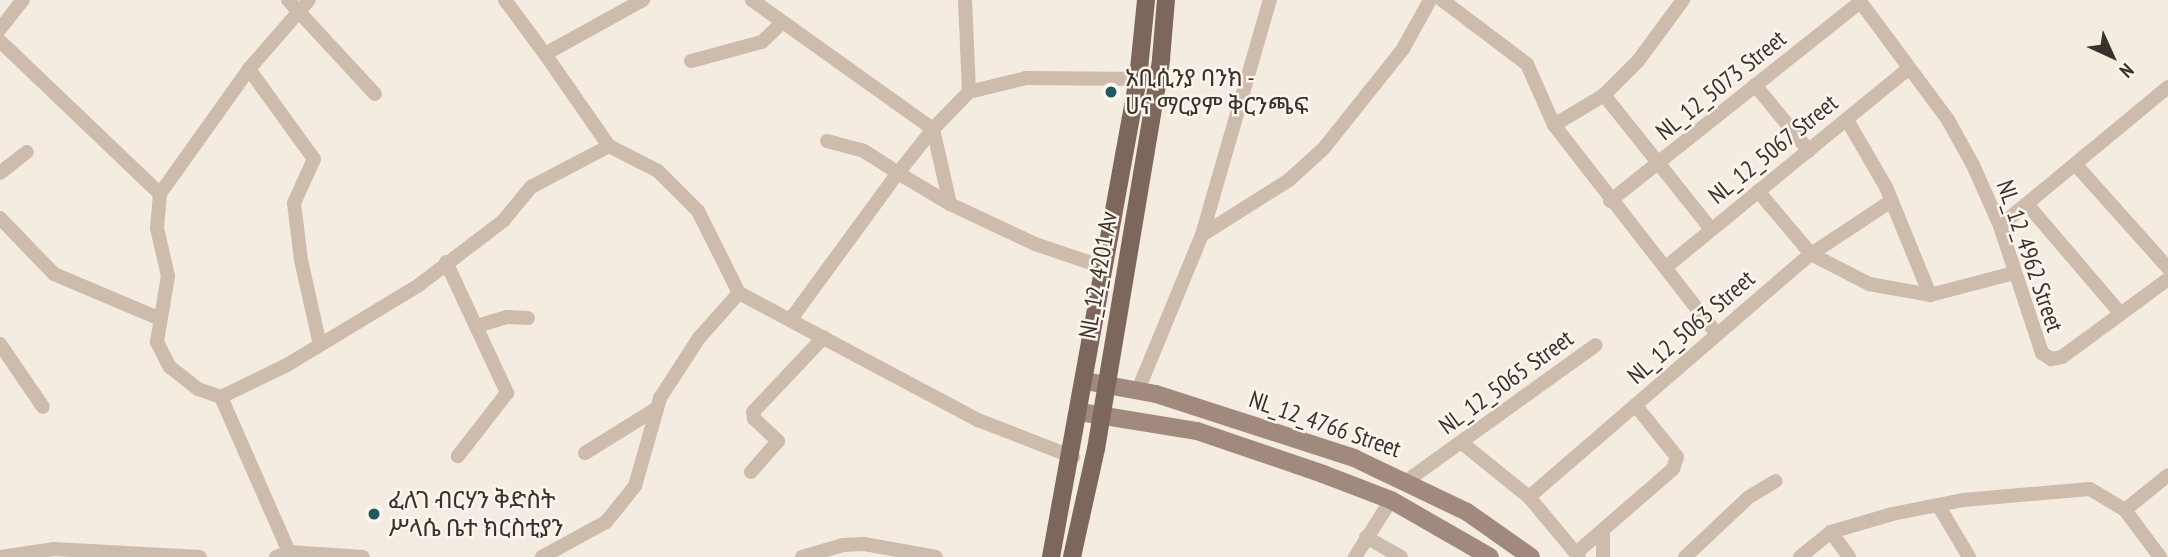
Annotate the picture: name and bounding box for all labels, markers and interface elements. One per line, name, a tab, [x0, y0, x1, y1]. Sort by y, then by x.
north arrow	[2077, 21, 2147, 91]
street label: NL_12_5073 Street	[1650, 24, 1792, 146]
text: N	[2115, 59, 2139, 83]
place label: አቢሲንያ ባንክ - ሀና ማርያም ቅርንጫፍ	[1125, 64, 1309, 120]
marker: አቢሲንያ ባንክ - ሀና ማርያም ቅርንጫፍ	[1103, 84, 1119, 100]
street label: NL_12_5067 Street	[1702, 88, 1844, 210]
street label: NL_12_4962 Street	[1991, 176, 2069, 336]
street label: NL_12_4201 Av	[1073, 209, 1123, 341]
street label: NL_12_5063 Street	[1622, 264, 1760, 390]
street label: NL_12_5065 Street	[1433, 324, 1579, 440]
street label: NL_12_4766 Street	[1245, 385, 1405, 463]
place label: ፈለገ ብርሃን ቅድስት ሥላሴ ቤተ ክርስቲያን	[388, 486, 563, 542]
marker: ፈለገ ብርሃን ቅድስት ሥላሴ ቤተ ክርስቲያን	[366, 506, 382, 522]

